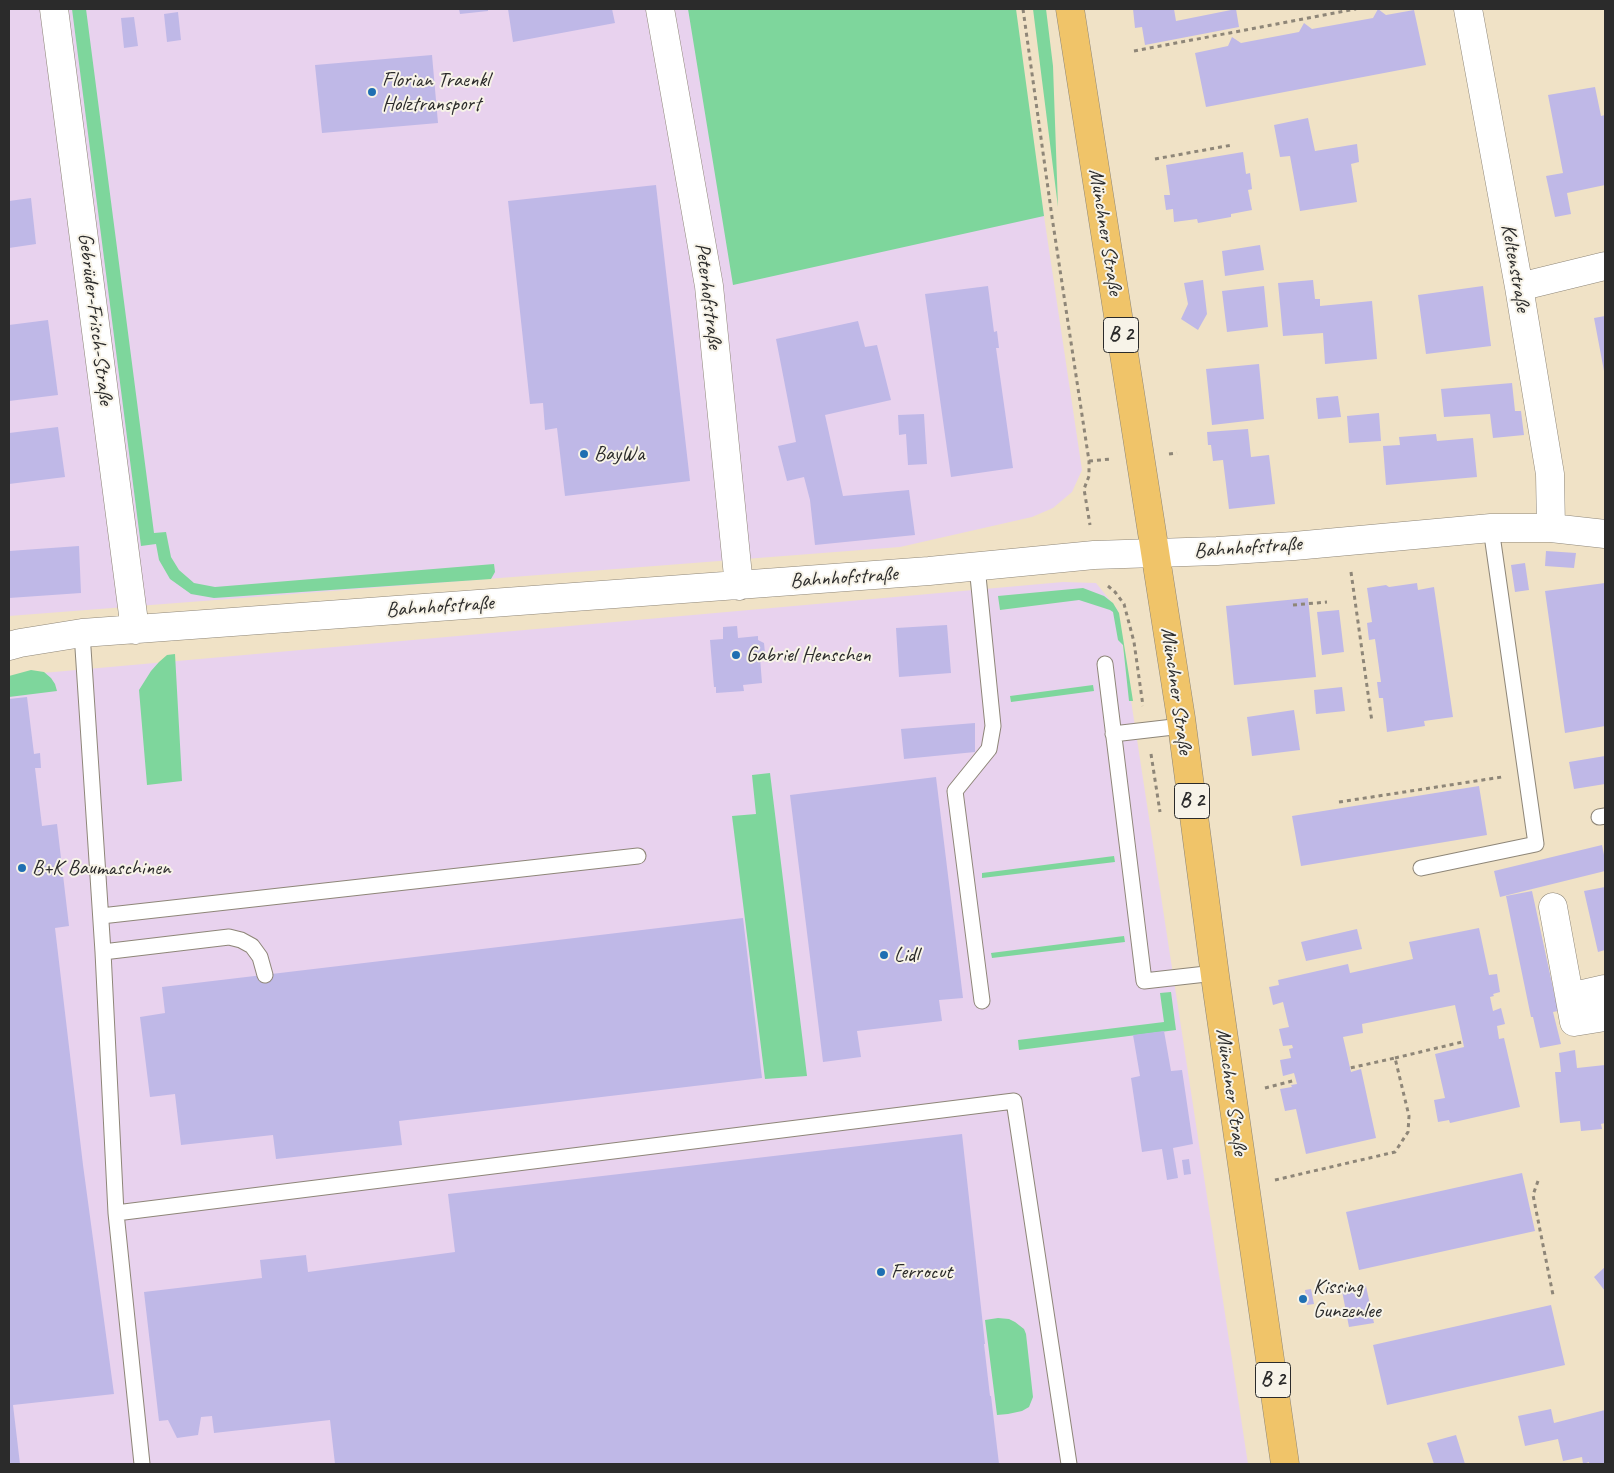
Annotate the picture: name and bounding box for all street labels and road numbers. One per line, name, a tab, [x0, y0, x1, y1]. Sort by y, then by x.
street label: Münchner Straße	[1083, 167, 1127, 297]
street label: Keltenstraße	[1495, 222, 1535, 314]
street label: Gebrüder-Frisch-Straße	[72, 232, 118, 406]
street label: Peterhofstraße	[689, 242, 727, 350]
road number: B 2	[1104, 318, 1138, 352]
street label: Bahnhofstraße	[1193, 532, 1303, 564]
street label: Bahnhofstraße	[789, 562, 899, 594]
street label: Bahnhofstraße	[385, 591, 495, 623]
street label: Münchner Straße	[1155, 626, 1197, 756]
road number: B 2	[1174, 784, 1210, 818]
street label: Münchner Straße	[1210, 1027, 1252, 1157]
road number: B 2	[1256, 1362, 1290, 1398]

